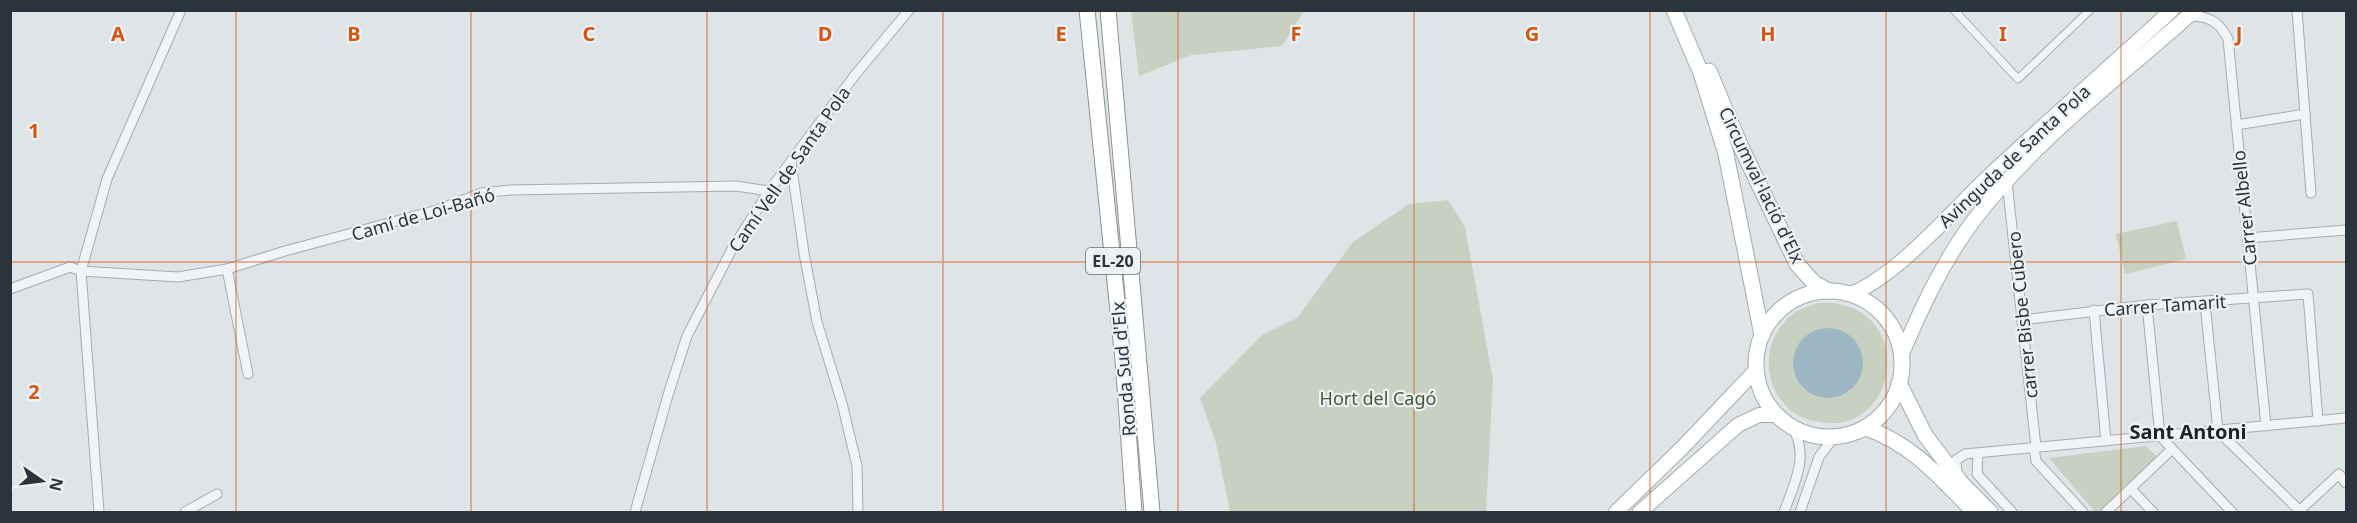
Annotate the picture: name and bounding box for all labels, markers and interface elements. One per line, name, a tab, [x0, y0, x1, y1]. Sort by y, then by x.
text: A	[111, 20, 125, 47]
text: B	[347, 20, 361, 47]
text: C	[583, 20, 596, 47]
text: D	[818, 20, 832, 47]
text: E	[1055, 20, 1067, 47]
text: F	[1291, 20, 1301, 47]
text: G	[1525, 20, 1539, 47]
text: H	[1760, 20, 1776, 47]
text: I	[1999, 20, 2007, 47]
text: J	[2234, 20, 2242, 47]
street label: Avinguda de Santa Pola	[1933, 79, 2095, 233]
street label: Camí Vell de Santa Pola	[723, 81, 855, 257]
street label: Circumval·lació d'Elx	[1714, 103, 1811, 268]
text: 1	[28, 117, 40, 144]
street label: Carrer Albello	[2226, 149, 2262, 267]
street label: Camí de Loi-Bañó	[349, 182, 497, 246]
street label: carrer Bisbe Cubero	[2001, 230, 2043, 400]
road number: EL-20	[1086, 248, 1140, 274]
street label: Carrer Tamarit	[2103, 289, 2227, 321]
street label: Ronda Sud d'Elx	[1105, 300, 1141, 437]
text: 2	[28, 378, 40, 405]
park label: Hort del Cagó	[1320, 386, 1436, 410]
district label: Sant Antoni	[2130, 418, 2246, 445]
north arrow	[12, 451, 72, 511]
text: N	[44, 476, 69, 494]

